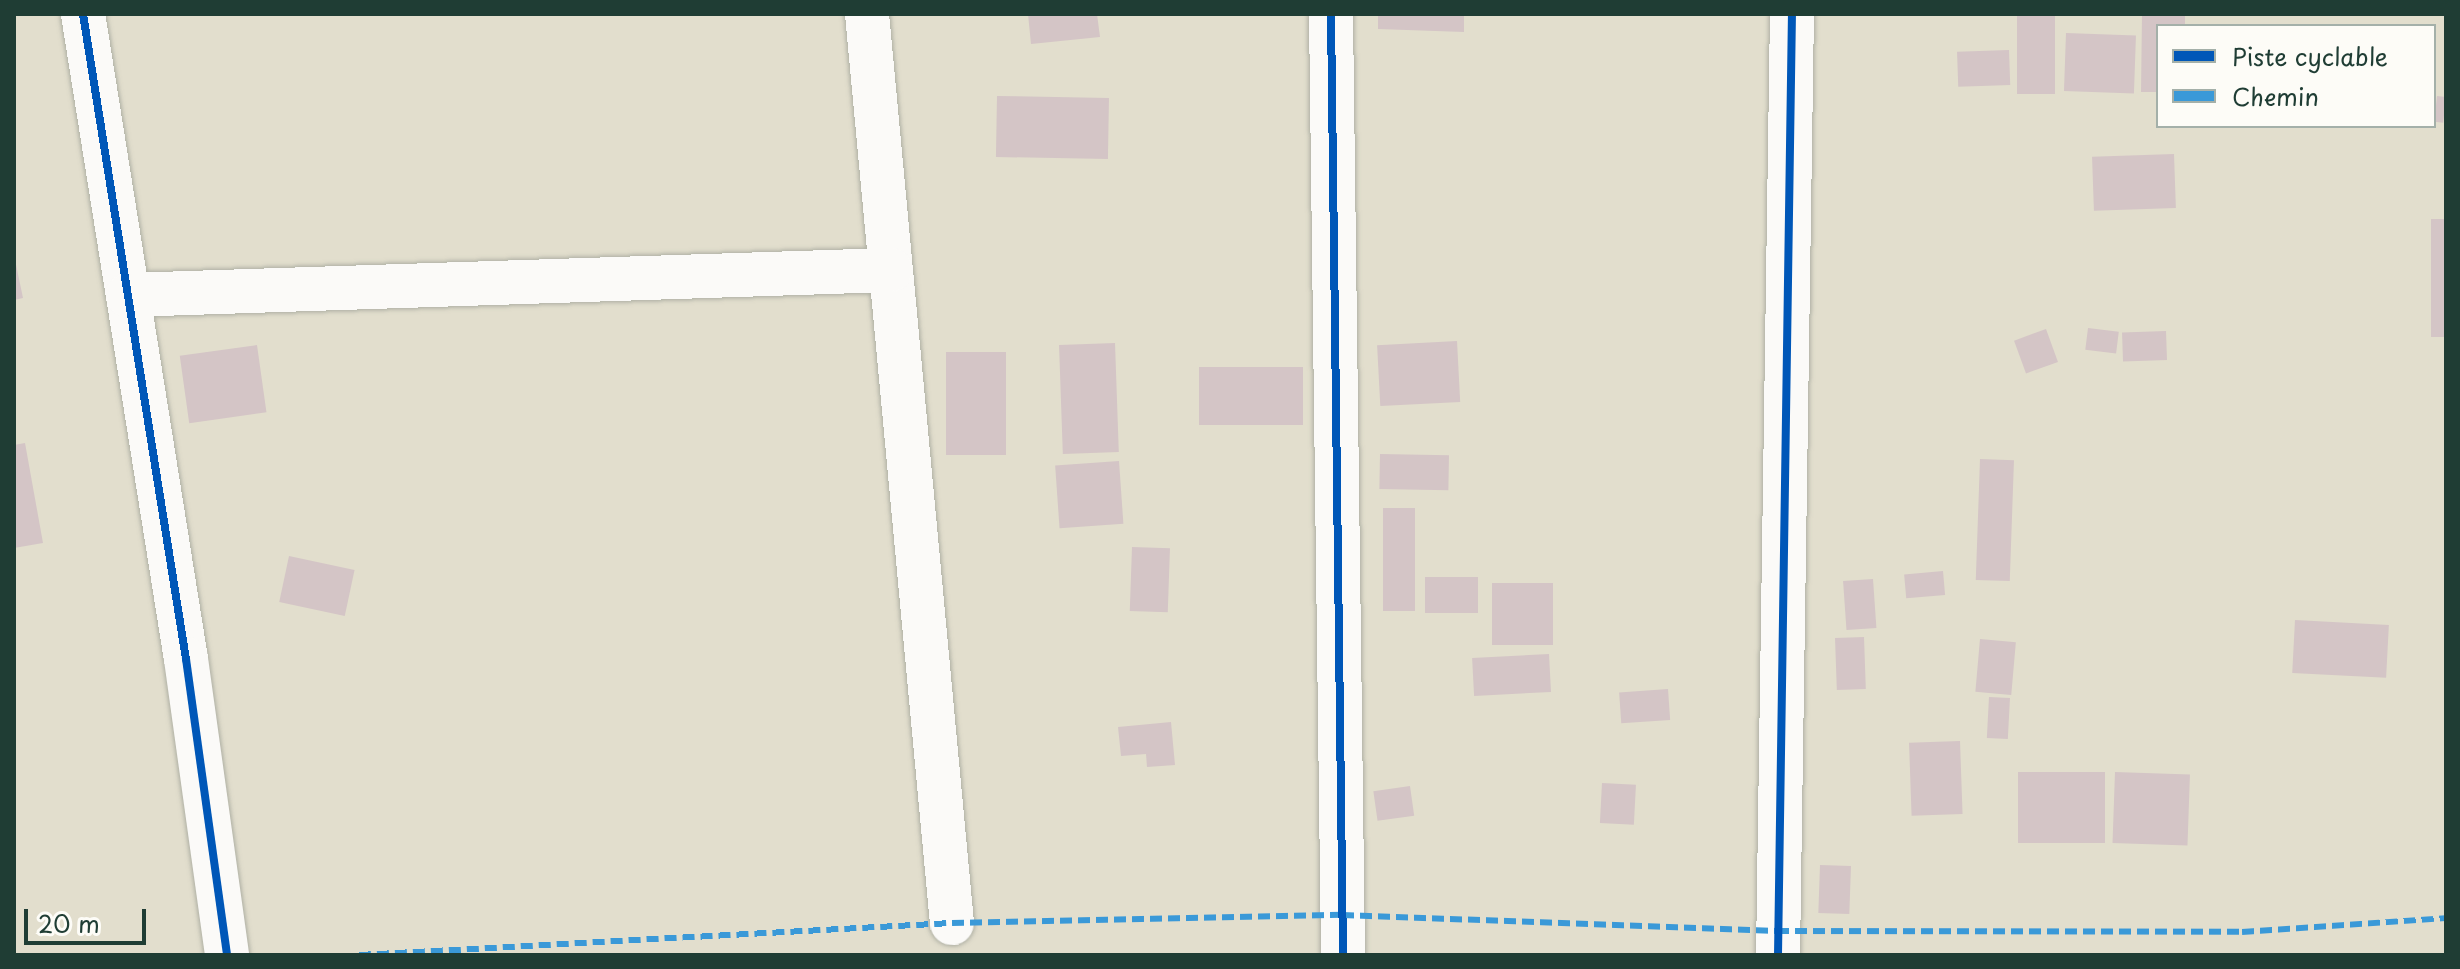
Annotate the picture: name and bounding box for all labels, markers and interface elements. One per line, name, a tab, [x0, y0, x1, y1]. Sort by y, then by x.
legend	[2156, 24, 2436, 128]
text: Piste cyclable	[2232, 38, 2388, 74]
text: Chemin	[2232, 78, 2319, 114]
scale bar	[28, 893, 150, 943]
text: 20 m	[38, 905, 100, 941]

